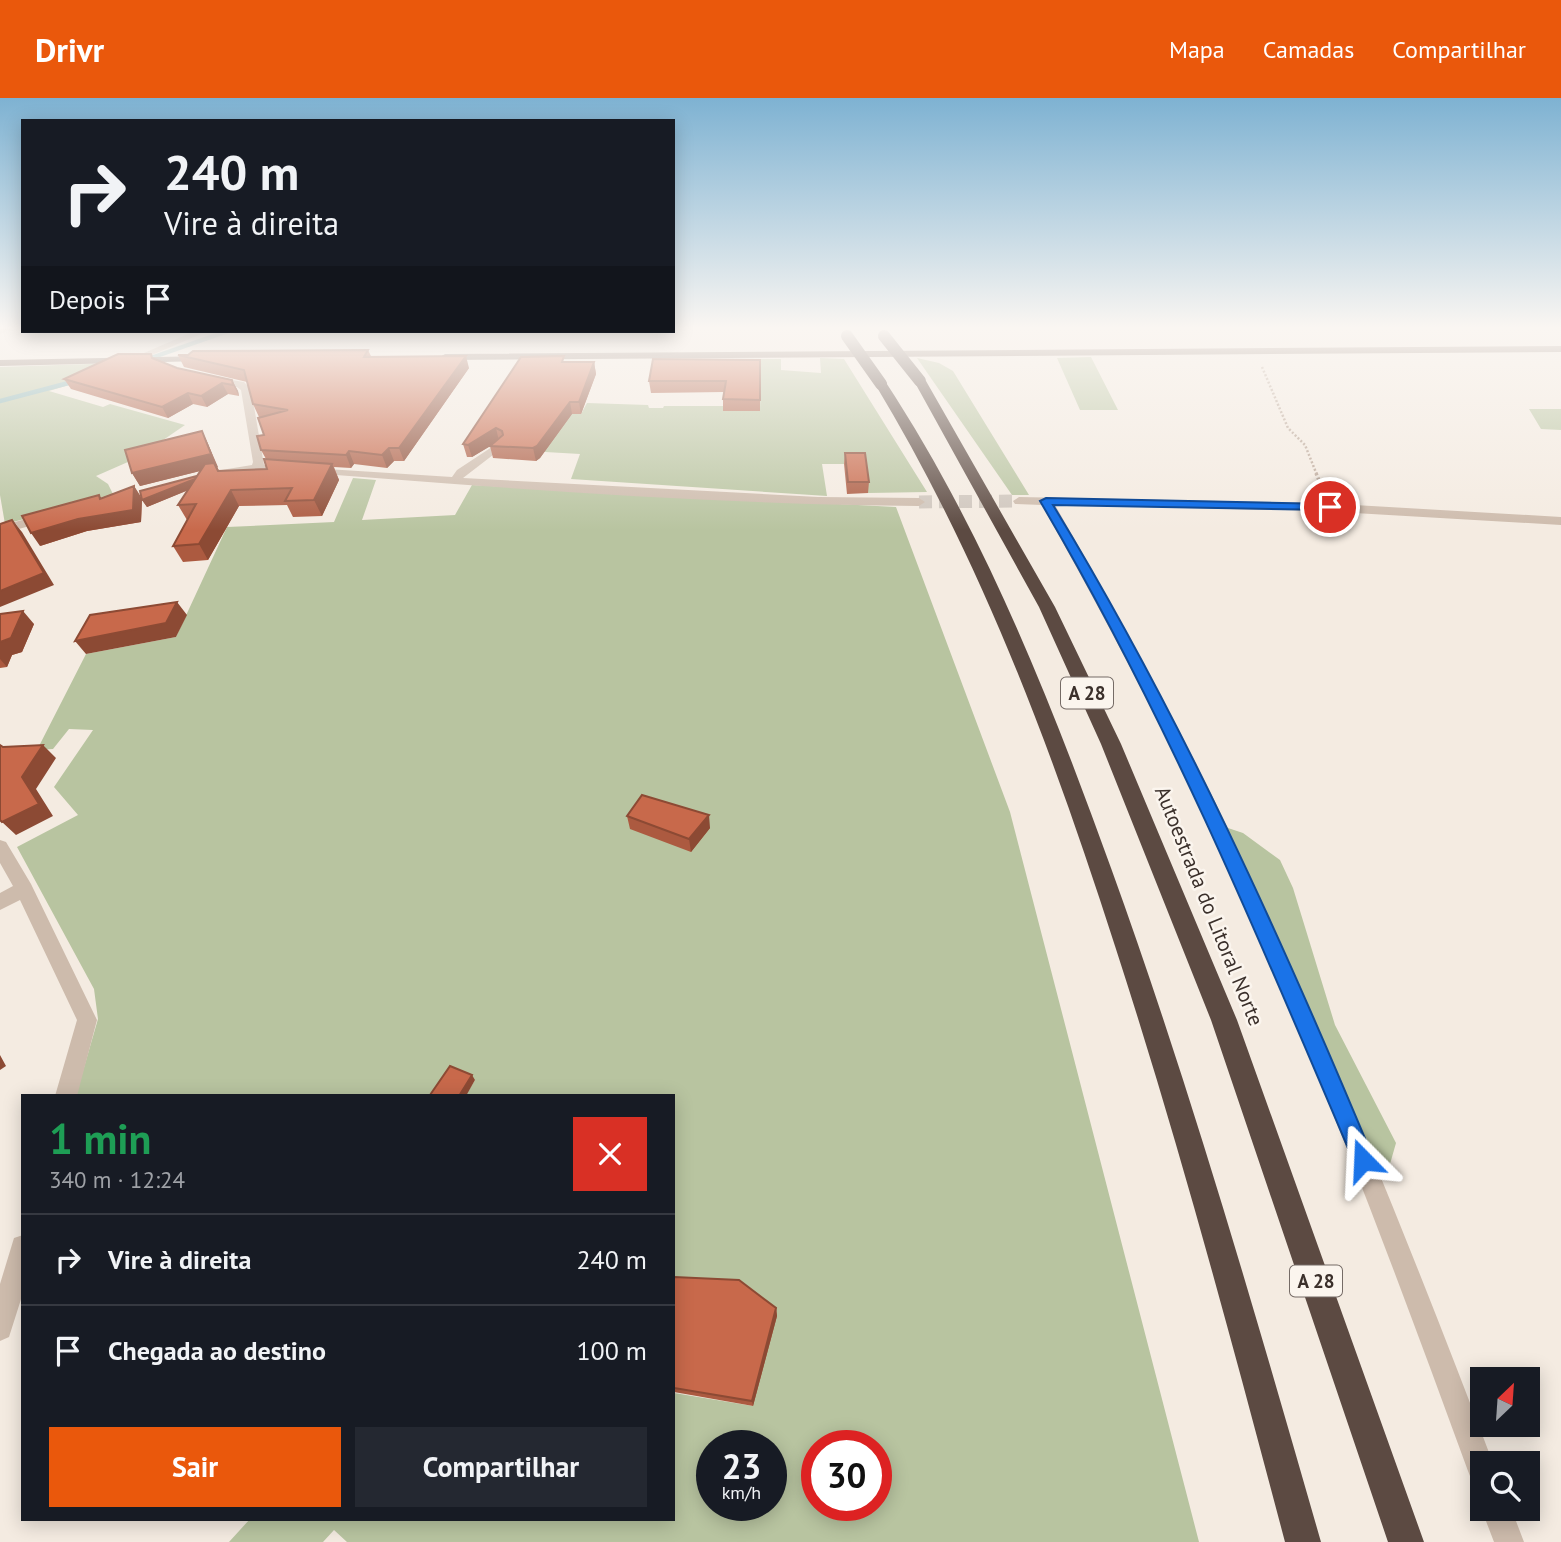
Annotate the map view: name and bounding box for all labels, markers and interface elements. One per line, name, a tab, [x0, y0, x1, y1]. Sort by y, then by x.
text: Drivr	[35, 28, 104, 71]
text: Mapa	[1169, 34, 1225, 65]
text: Camadas	[1263, 34, 1354, 65]
text: Compartilhar	[1392, 34, 1526, 65]
text: 240 m	[164, 140, 299, 204]
icon: right	[49, 147, 140, 238]
text: Vire à direita	[164, 202, 339, 244]
icon: arrive	[139, 280, 177, 318]
text: Depois	[49, 283, 125, 316]
pin	[1300, 477, 1360, 537]
icon: arrive	[1311, 488, 1349, 526]
road number: A 28	[1061, 678, 1113, 708]
street label: Autoestrada do Litoral Norte	[1149, 782, 1270, 1030]
text: 1 min	[49, 1111, 151, 1166]
button: close	[573, 1117, 647, 1191]
position arrow	[1326, 1123, 1400, 1197]
text: 340 m · 12:24	[49, 1165, 185, 1194]
icon: right	[49, 1241, 87, 1279]
text: Vire à direita	[108, 1243, 251, 1276]
text: 240 m	[576, 1243, 647, 1276]
road number: A 28	[1290, 1266, 1342, 1296]
icon: arrive	[49, 1332, 87, 1370]
text: Chegada ao destino	[108, 1334, 326, 1367]
text: 100 m	[576, 1334, 647, 1367]
north arrow	[1470, 1367, 1540, 1437]
map controls	[1470, 1367, 1540, 1521]
button: Sair	[49, 1427, 341, 1507]
button: Compartilhar	[355, 1427, 647, 1507]
speed limit sign: 30	[801, 1430, 892, 1521]
text: 23	[722, 1443, 761, 1489]
button: search	[1470, 1451, 1540, 1521]
text: km/h	[722, 1481, 761, 1504]

